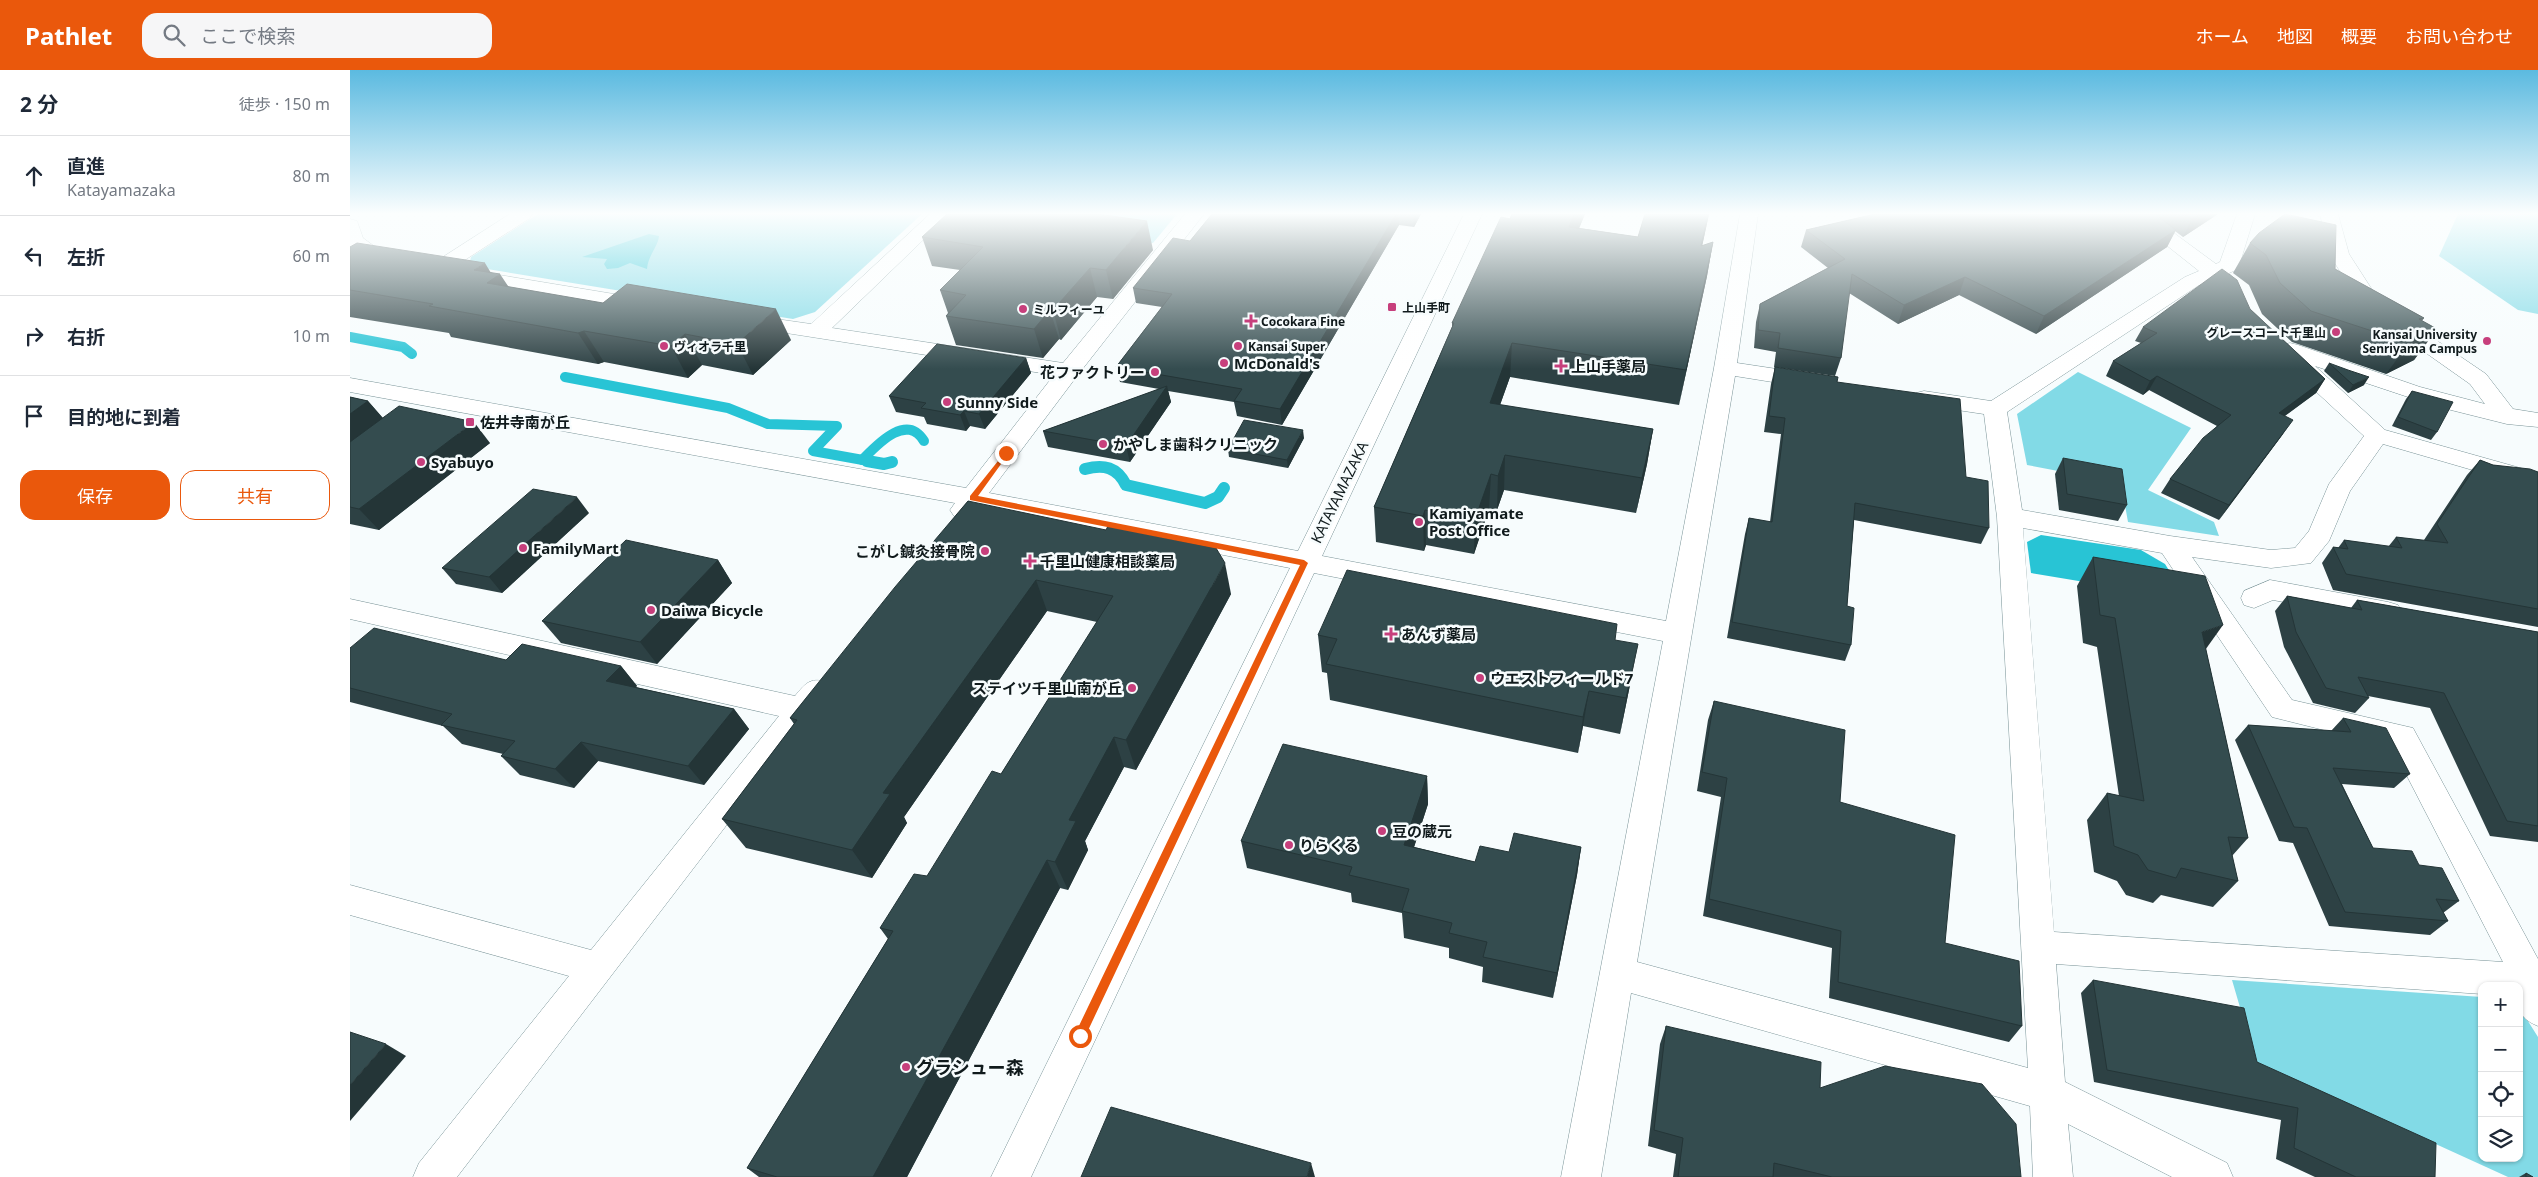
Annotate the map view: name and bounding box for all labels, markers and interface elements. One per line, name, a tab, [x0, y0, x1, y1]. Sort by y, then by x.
search box	[142, 13, 492, 58]
text: Pathlet	[25, 19, 112, 52]
icon: search	[160, 21, 188, 49]
text: ここで検索	[200, 23, 295, 49]
text: ホーム	[2196, 24, 2249, 48]
text: 地図	[2277, 24, 2313, 48]
text: 概要	[2341, 24, 2377, 48]
text: お問い合わせ	[2405, 24, 2513, 48]
text: 2 分	[20, 90, 58, 118]
text: 徒歩 · 150 m	[239, 93, 330, 115]
text: 直進	[67, 153, 105, 179]
icon: ahead	[20, 162, 48, 190]
text: 80 m	[293, 165, 330, 187]
text: Katayamazaka	[67, 179, 176, 201]
icon: left	[20, 242, 48, 270]
text: 左折	[67, 244, 105, 270]
text: 60 m	[293, 245, 330, 267]
place label: 上山手町	[1402, 299, 1450, 316]
place label: ミルフィーユ	[1033, 301, 1105, 318]
marker: 上山手町	[1386, 301, 1398, 313]
marker: ミルフィーユ	[1017, 303, 1029, 315]
place label: Cocokara Fine	[1261, 313, 1345, 330]
marker: Cocokara Fine	[1245, 315, 1257, 327]
icon: right	[20, 322, 48, 350]
text: 右折	[67, 324, 105, 350]
place label: グレースコート千里山	[2207, 324, 2326, 341]
text: 10 m	[293, 325, 330, 347]
marker: グレースコート千里山	[2330, 326, 2342, 338]
place label: Kansai University Senriyama Campus	[2362, 326, 2477, 357]
marker: Kansai University Senriyama Campus	[2481, 335, 2493, 347]
place label: ヴィオラ千里	[674, 338, 746, 355]
place label: Kansai Super	[1248, 338, 1326, 355]
marker: ヴィオラ千里	[658, 340, 670, 352]
marker: Kansai Super	[1232, 340, 1244, 352]
place label: McDonald's	[1234, 353, 1320, 373]
place label: 上山手薬局	[1571, 356, 1646, 376]
marker: McDonald's	[1218, 357, 1230, 369]
marker: 上山手薬局	[1555, 360, 1567, 372]
place label: 花ファクトリー	[1040, 362, 1145, 382]
marker: 花ファクトリー	[1149, 366, 1161, 378]
place label: Sunny Side	[957, 392, 1038, 412]
marker: Sunny Side	[941, 396, 953, 408]
icon: arrive	[20, 402, 48, 430]
text: 目的地に到着	[67, 404, 181, 430]
place label: 佐井寺南が丘	[480, 412, 570, 432]
marker: 佐井寺南が丘	[464, 416, 476, 428]
place label: かやしま歯科クリニック	[1113, 434, 1278, 454]
street label: KATAYAMAZAKA	[1306, 437, 1373, 546]
marker: かやしま歯科クリニック	[1097, 438, 1109, 450]
route end	[995, 442, 1018, 465]
place label: Syabuyo	[431, 452, 494, 472]
marker: Syabuyo	[415, 456, 427, 468]
button: 保存	[20, 470, 170, 520]
button: 共有	[180, 470, 330, 520]
place label: Kamiyamate Post Office	[1429, 503, 1524, 540]
marker: Kamiyamate Post Office	[1413, 516, 1425, 528]
place label: FamilyMart	[533, 538, 619, 558]
place label: こがし鍼灸接骨院	[855, 541, 975, 561]
marker: FamilyMart	[517, 542, 529, 554]
marker: こがし鍼灸接骨院	[979, 545, 991, 557]
place label: 千里山健康相談薬局	[1040, 551, 1175, 571]
marker: 千里山健康相談薬局	[1024, 555, 1036, 567]
place label: Daiwa Bicycle	[661, 600, 763, 620]
marker: Daiwa Bicycle	[645, 604, 657, 616]
place label: あんず薬局	[1401, 624, 1476, 644]
marker: あんず薬局	[1385, 628, 1397, 640]
place label: ウエストフィールド7	[1490, 668, 1634, 688]
marker: ウエストフィールド7	[1474, 672, 1486, 684]
place label: ステイツ千里山南が丘	[972, 678, 1122, 698]
marker: ステイツ千里山南が丘	[1126, 682, 1138, 694]
place label: 豆の蔵元	[1392, 821, 1452, 841]
marker: 豆の蔵元	[1376, 825, 1388, 837]
place label: りらくる	[1299, 835, 1359, 855]
marker: りらくる	[1283, 839, 1295, 851]
map controls	[2478, 982, 2523, 1162]
button: +	[2478, 982, 2523, 1027]
route start	[1069, 1025, 1092, 1048]
button: −	[2478, 1027, 2523, 1072]
place label: グラシュー森	[916, 1055, 1024, 1079]
marker: グラシュー森	[900, 1061, 912, 1073]
button: locate	[2478, 1072, 2523, 1117]
button: layers	[2478, 1117, 2523, 1162]

